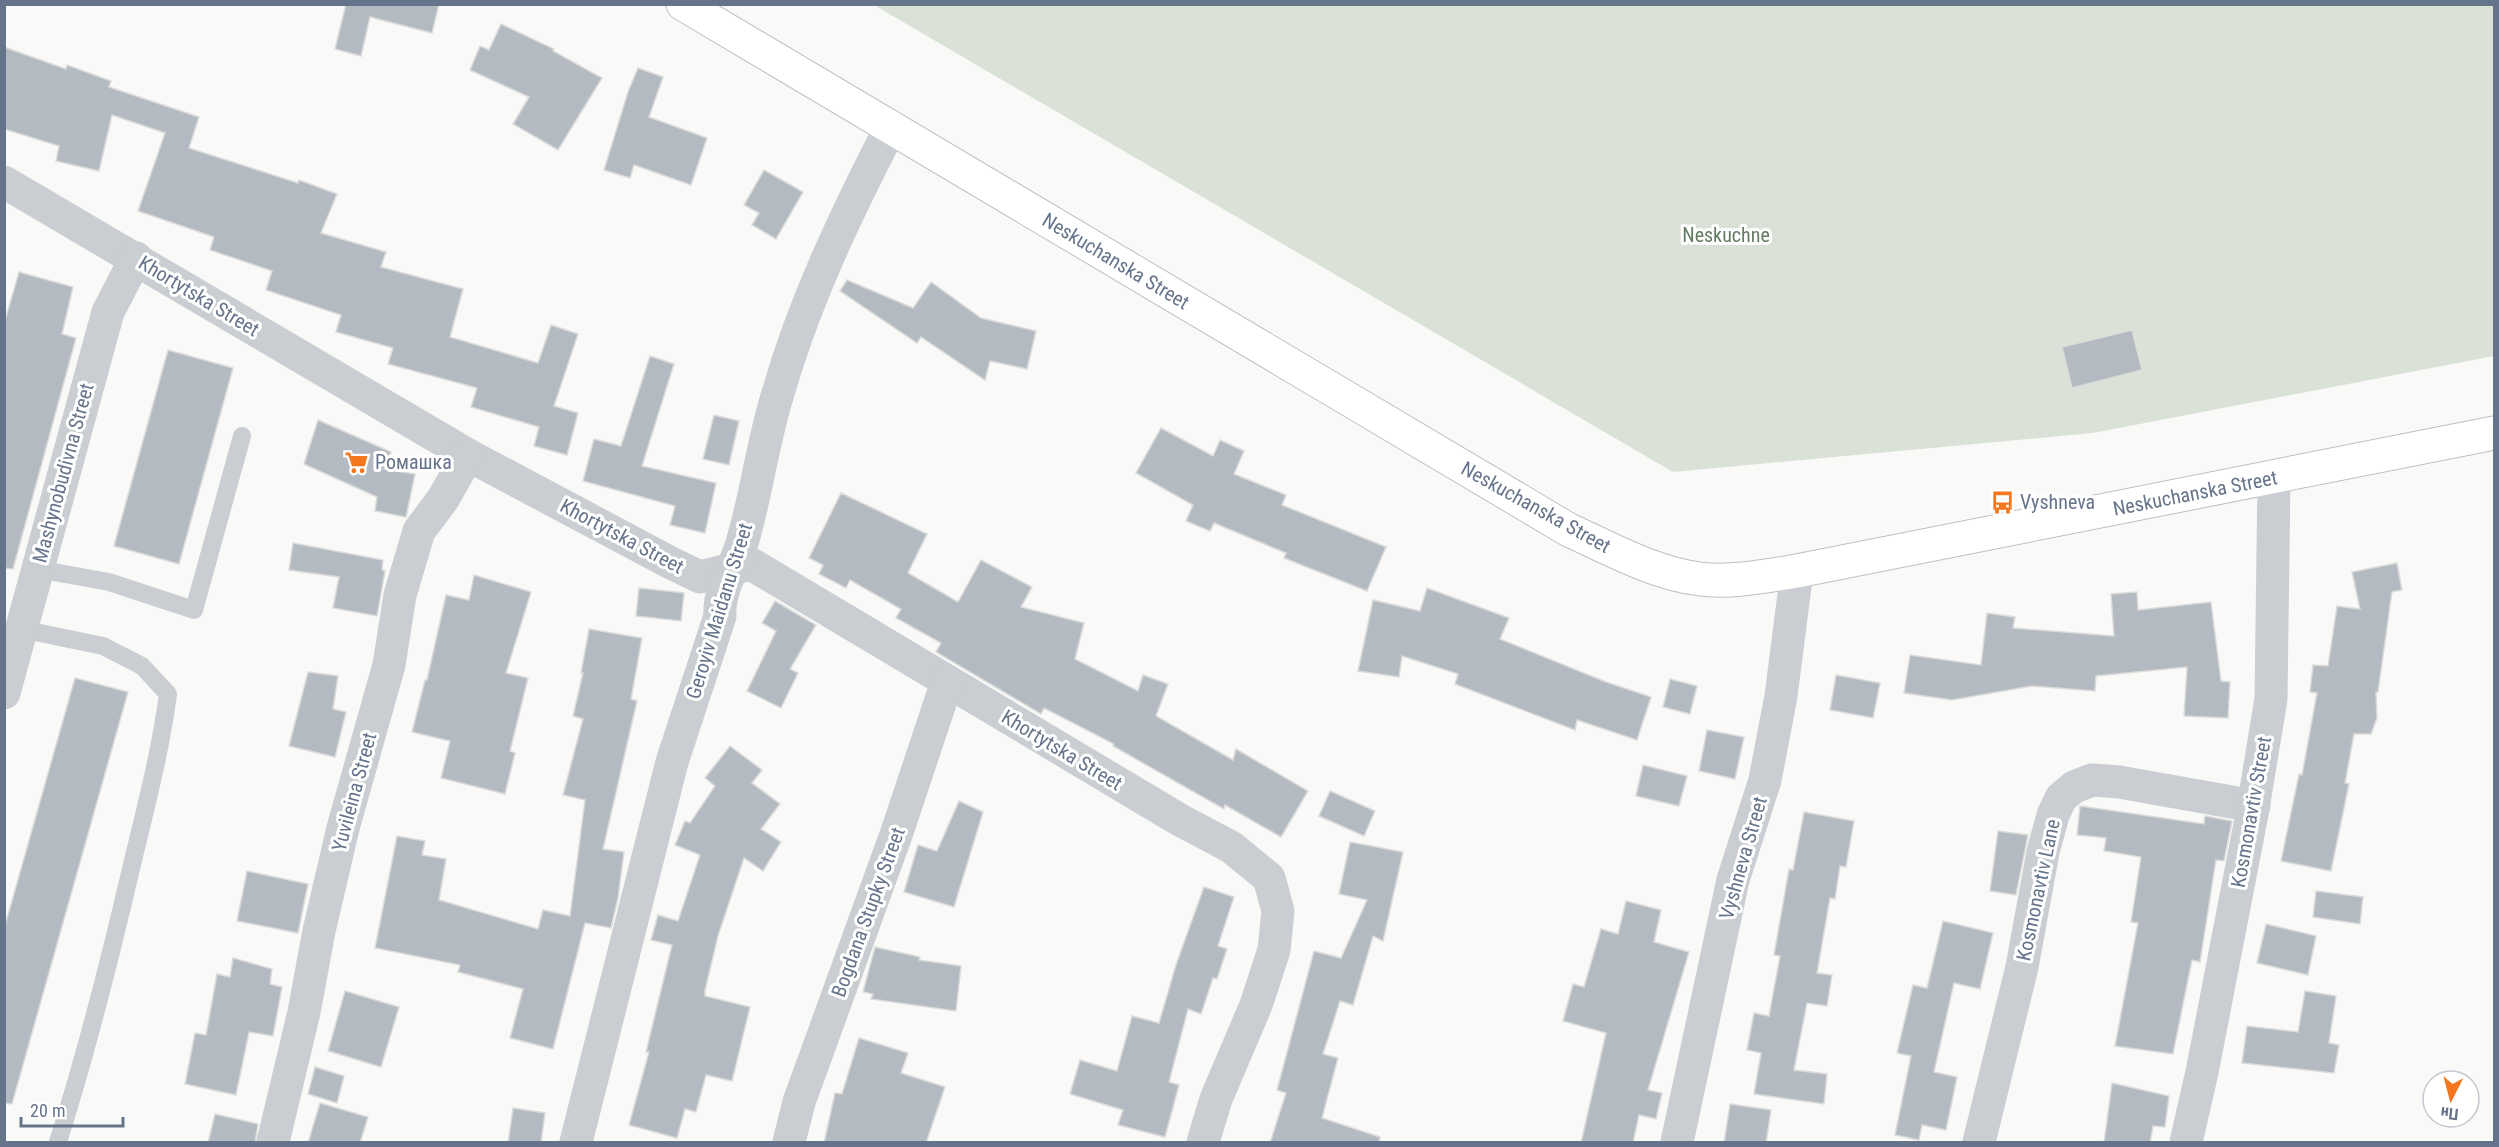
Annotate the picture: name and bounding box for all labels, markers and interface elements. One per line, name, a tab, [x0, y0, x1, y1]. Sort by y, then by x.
street label: Neskuchanska Street	[1038, 208, 1194, 314]
park label: Neskuchne	[1682, 223, 1770, 247]
street label: Khortytska Street	[134, 251, 264, 341]
street label: Mashynobudivna Street	[27, 381, 99, 565]
supermarket icon: Ромашка	[344, 449, 370, 475]
place label: Ромашка	[375, 450, 452, 474]
street label: Neskuchanska Street	[1457, 456, 1615, 558]
street label: Neskuchanska Street	[2111, 465, 2279, 521]
bus stop icon: Vyshneva	[1989, 489, 2015, 515]
place label: Vyshneva	[2020, 490, 2095, 514]
street label: Khortytska Street	[556, 493, 688, 579]
street label: Geroyiv Maidanu Street	[681, 520, 757, 702]
street label: Khortytska Street	[997, 705, 1127, 795]
street label: Yuvileina Street	[327, 730, 381, 854]
street label: Kosmonavtiv Street	[2226, 734, 2276, 889]
street label: Vyshneva Street	[1714, 794, 1772, 922]
street label: Kosmonavtiv Lane	[2011, 817, 2065, 963]
street label: Bogdana Stupky Street	[826, 824, 910, 1000]
north arrow	[2421, 1069, 2481, 1129]
scale bar	[21, 1090, 123, 1128]
text: 20 m	[30, 1100, 65, 1121]
text: Пн	[2440, 1103, 2459, 1124]

